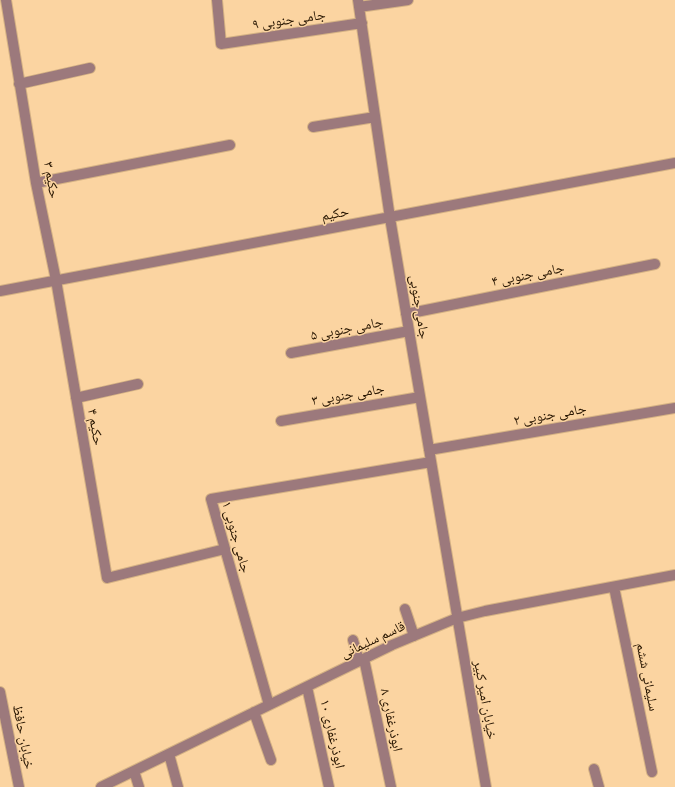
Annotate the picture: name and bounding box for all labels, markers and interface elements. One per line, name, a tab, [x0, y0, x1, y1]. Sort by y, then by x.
street label: جامی جنوبی ۹	[251, 7, 327, 33]
street label: حکیم ۳	[40, 160, 62, 200]
street label: حکیم	[320, 203, 350, 225]
street label: جامی جنوبی ۴	[490, 260, 566, 290]
street label: جامی جنوبی	[406, 274, 432, 340]
street label: جامی جنوبی ۵	[309, 314, 385, 344]
street label: جامی جنوبی ۳	[310, 380, 386, 410]
street label: جامی جنوبی ۲	[512, 400, 588, 430]
street label: حکیم ۴	[84, 407, 106, 447]
street label: جامی جنوبی ۱	[218, 499, 254, 575]
street label: قاسم سلیمانی	[338, 618, 408, 662]
street label: سلیمانی ششم	[632, 641, 662, 713]
street label: خیابان امیر کبیر	[470, 659, 500, 741]
street label: ابوذرغفاری ۸	[376, 687, 406, 753]
street label: ابوذرغفاری ۱۰	[316, 698, 348, 770]
street label: خیابان حافظ	[9, 703, 37, 771]

